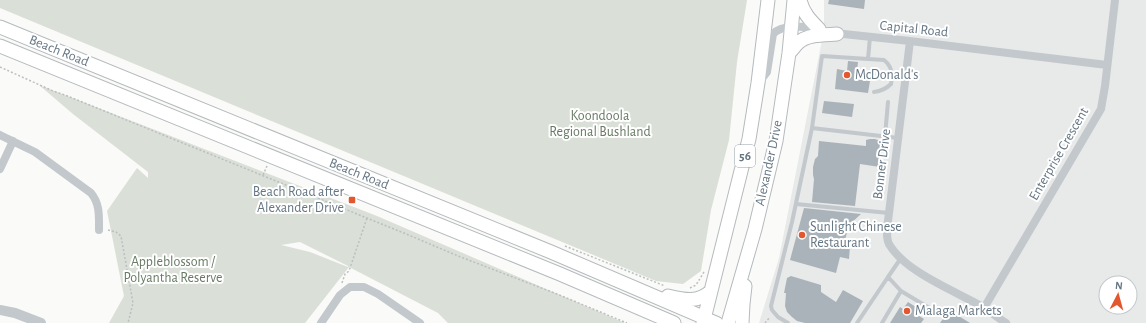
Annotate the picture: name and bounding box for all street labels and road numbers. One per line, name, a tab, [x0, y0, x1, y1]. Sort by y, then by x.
street label: Capital Road	[879, 18, 949, 40]
street label: Beach Road	[27, 33, 91, 69]
street label: Enterprise Crescent	[1027, 105, 1091, 203]
street label: Alexander Drive	[753, 119, 785, 207]
street label: Bonner Drive	[871, 128, 893, 200]
road number: 56	[735, 145, 755, 167]
street label: Beach Road	[327, 156, 391, 192]

